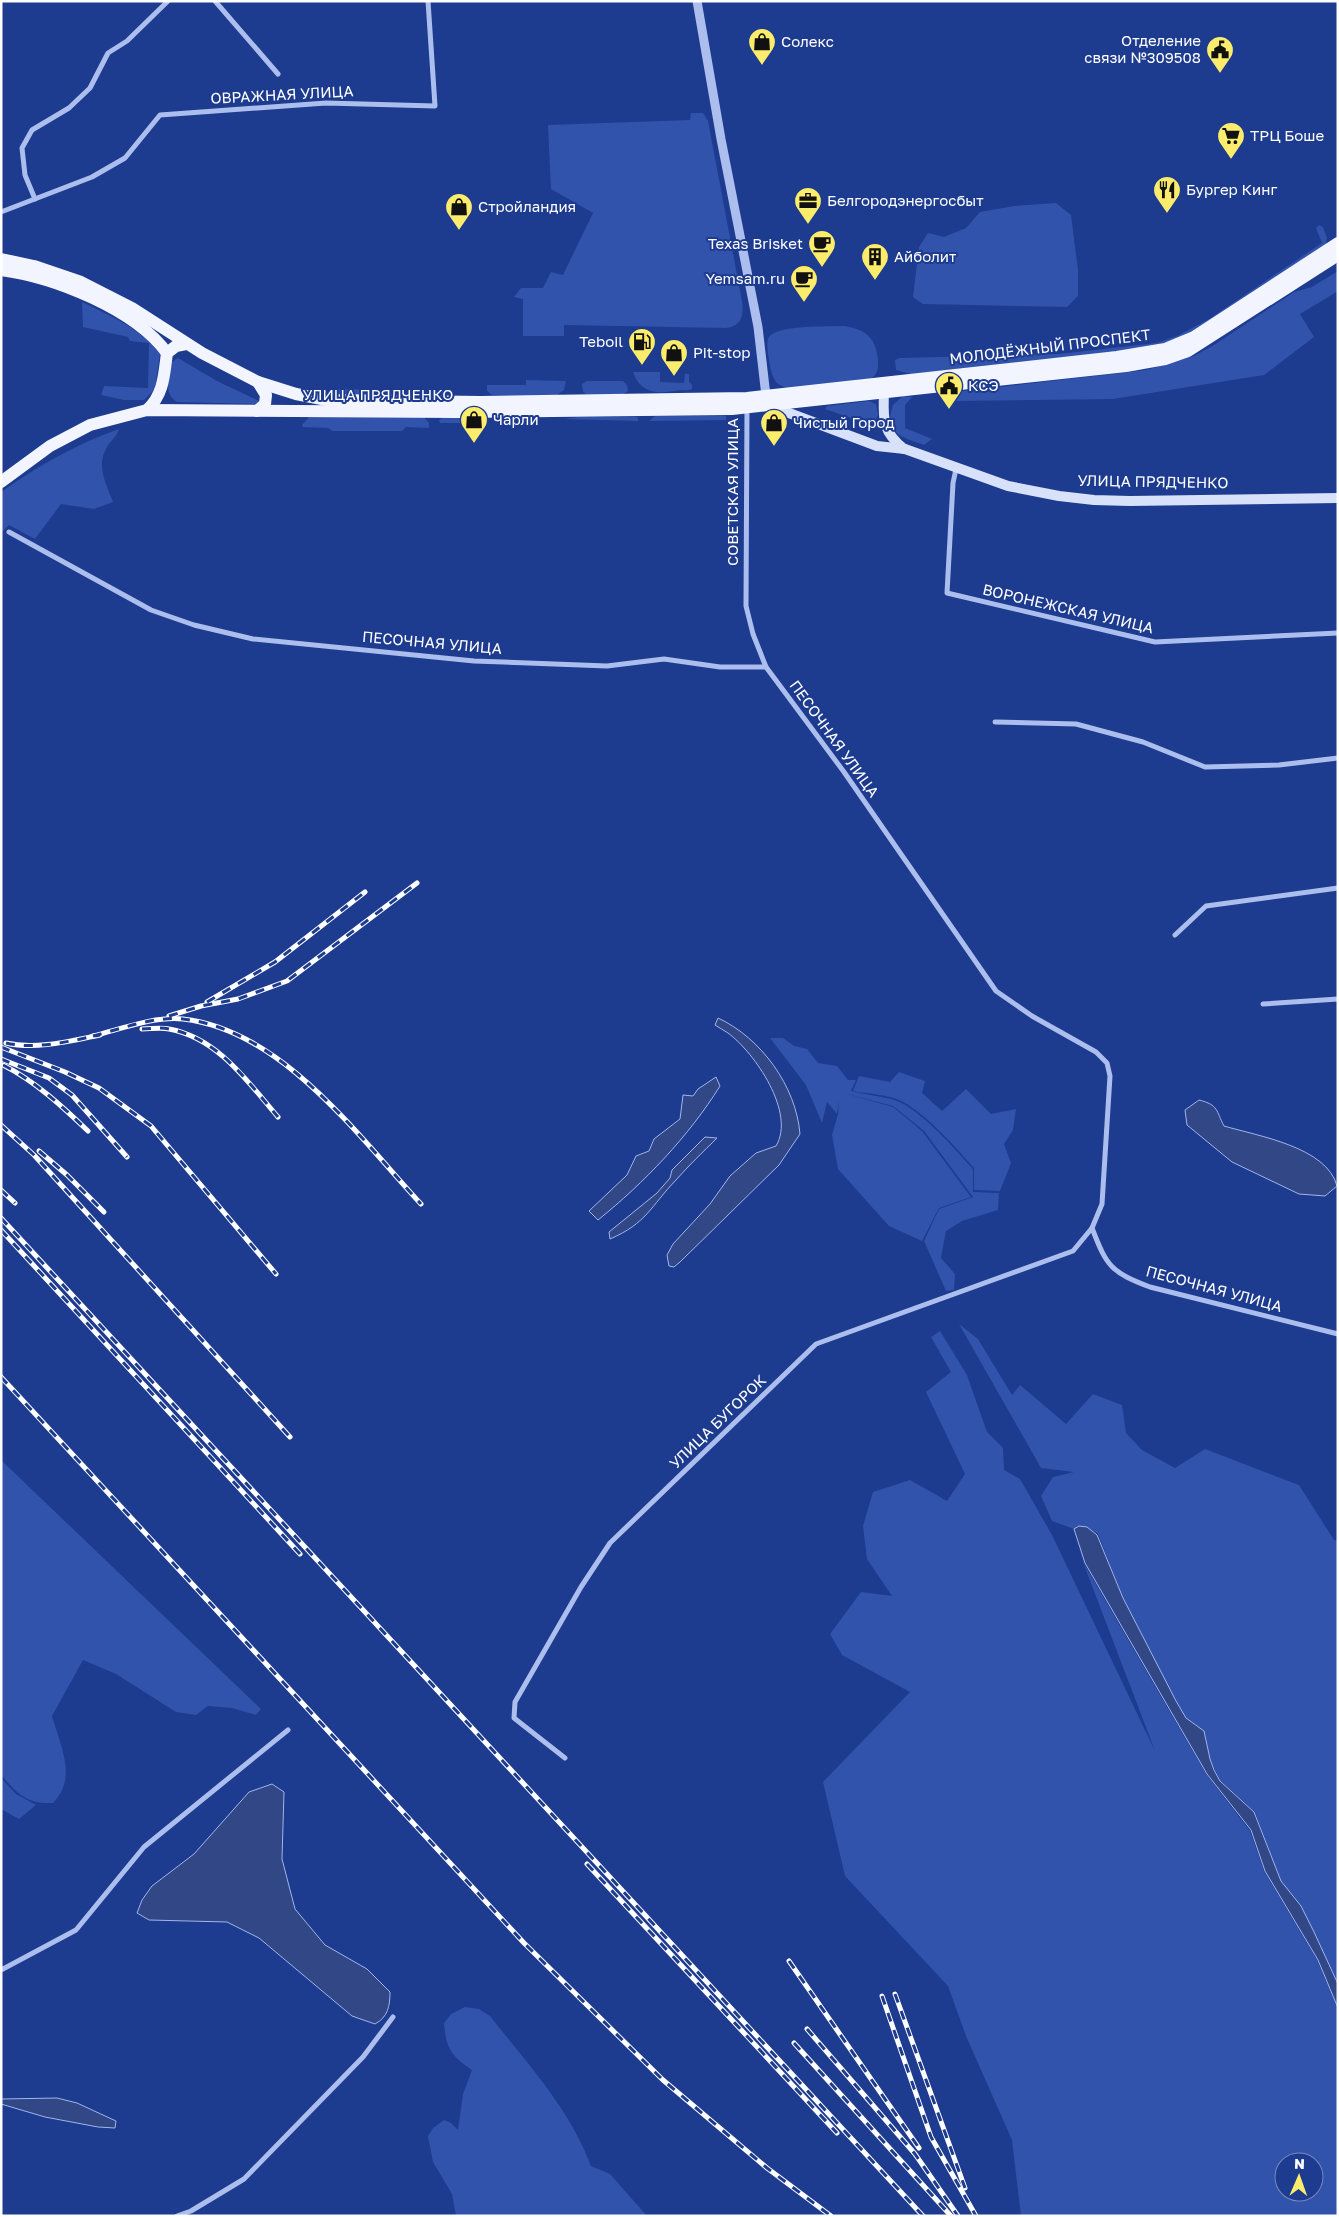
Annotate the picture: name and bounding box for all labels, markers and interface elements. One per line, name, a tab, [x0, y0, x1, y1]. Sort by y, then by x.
shop icon: Солекс	[747, 27, 777, 66]
place label: Отделение связи №309508	[1084, 31, 1201, 66]
place label: Солекс	[781, 32, 834, 50]
public building icon: Отделение связи №309508	[1205, 35, 1235, 74]
street label: ОВРАЖНАЯ УЛИЦА	[210, 81, 354, 107]
supermarket icon: ТРЦ Боше	[1216, 121, 1246, 160]
place label: ТРЦ Боше	[1250, 126, 1324, 144]
restaurant icon: Бургер Кинг	[1152, 175, 1182, 214]
place label: Бургер Кинг	[1186, 180, 1277, 198]
office icon: Белгородэнергосбыт	[793, 186, 823, 225]
place label: Белгородэнергосбыт	[827, 191, 984, 209]
shop icon: Стройландия	[444, 192, 474, 231]
place label: Стройландия	[478, 197, 576, 215]
cafe icon: Texas Brisket	[807, 229, 837, 268]
place label: Texas Brisket	[708, 234, 803, 252]
building icon: Айболит	[860, 242, 890, 281]
place label: Айболит	[894, 247, 957, 265]
cafe icon: Yemsam.ru	[789, 264, 819, 303]
place label: Yemsam.ru	[705, 269, 785, 287]
street label: МОЛОДЁЖНЫЙ ПРОСПЕКТ	[948, 325, 1151, 367]
fuel station icon: Teboil	[627, 327, 657, 366]
place label: Teboil	[579, 332, 623, 350]
shop icon: Pit-stop	[659, 338, 689, 377]
place label: Pit-stop	[693, 343, 750, 361]
public building icon: КСЭ	[934, 371, 964, 410]
place label: КСЭ	[968, 376, 999, 394]
street label: УЛИЦА ПРЯДЧЕНКО	[303, 385, 453, 403]
shop icon: Чарли	[459, 405, 489, 444]
shop icon: Чистый Город	[759, 408, 789, 447]
place label: Чарли	[493, 410, 539, 428]
place label: Чистый Город	[793, 413, 894, 431]
street label: СОВЕТСКАЯ УЛИЦА	[723, 418, 741, 566]
street label: УЛИЦА ПРЯДЧЕНКО	[1077, 471, 1229, 491]
street label: ВОРОНЕЖСКАЯ УЛИЦА	[981, 580, 1155, 636]
street label: ПЕСОЧНАЯ УЛИЦА	[361, 627, 503, 657]
street label: ПЕСОЧНАЯ УЛИЦА	[786, 676, 883, 800]
street label: ПЕСОЧНАЯ УЛИЦА	[1144, 1261, 1284, 1315]
street label: УЛИЦА БУГОРОК	[665, 1370, 770, 1472]
north arrow	[1274, 2152, 1324, 2202]
text: N	[1294, 2155, 1305, 2172]

